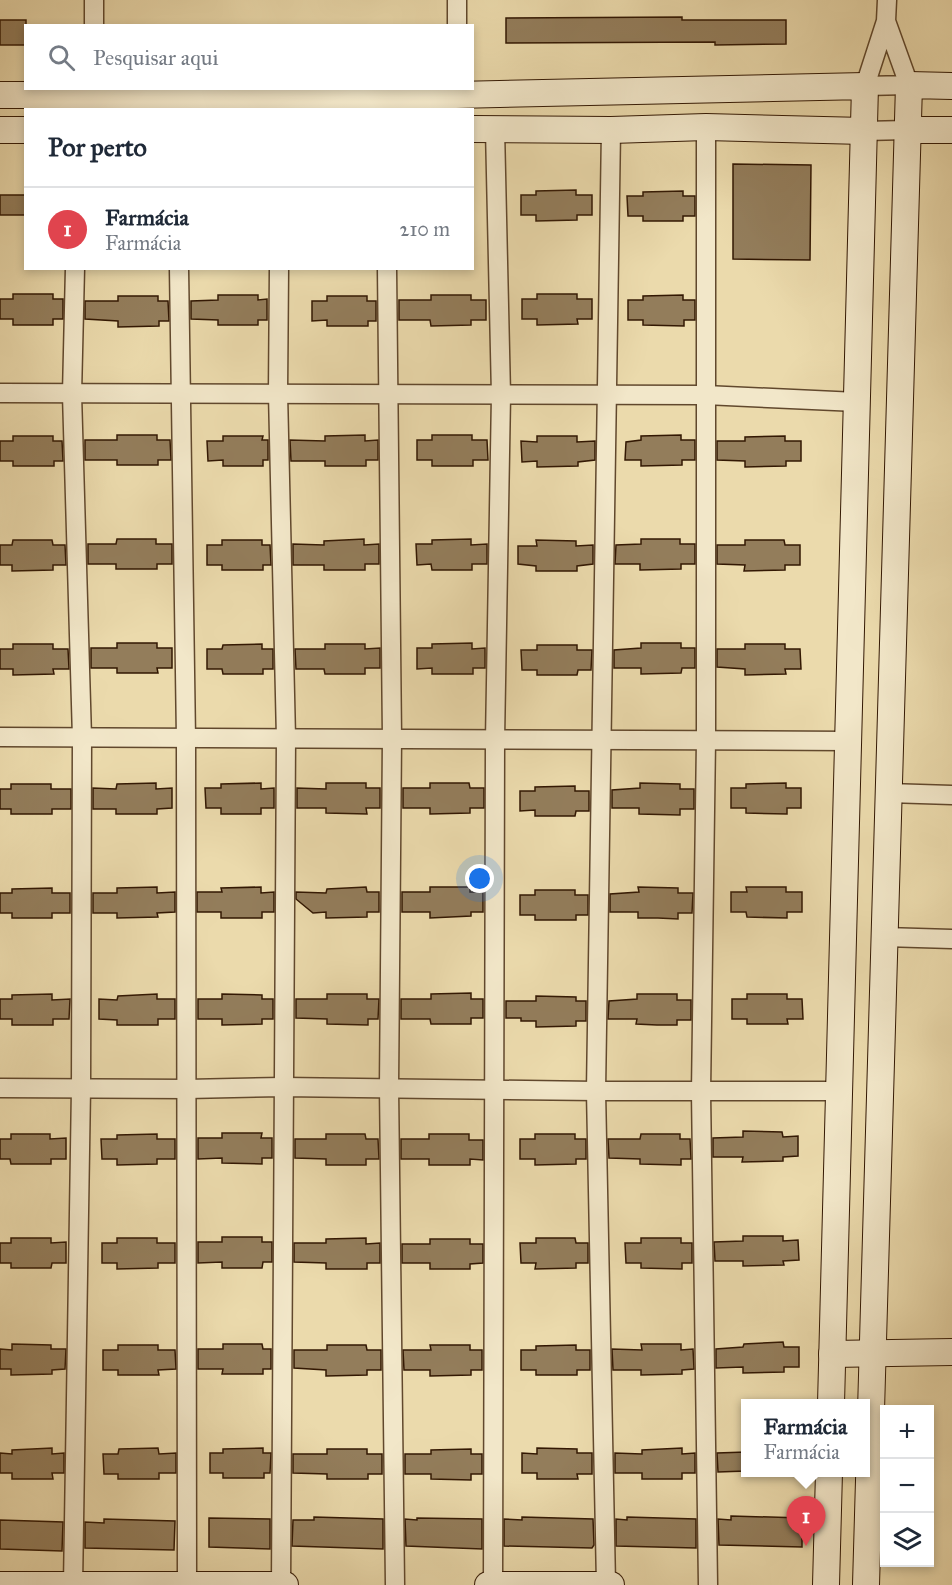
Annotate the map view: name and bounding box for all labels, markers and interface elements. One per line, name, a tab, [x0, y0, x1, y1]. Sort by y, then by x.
search box	[24, 24, 474, 90]
icon: search	[45, 41, 78, 74]
text: Pesquisar aqui	[93, 44, 218, 71]
text: Por perto	[48, 131, 147, 163]
text: Farmácia	[105, 204, 189, 231]
text: 1	[64, 217, 71, 241]
text: 210 m	[400, 217, 450, 241]
text: Farmácia	[105, 231, 181, 255]
your location	[465, 864, 494, 893]
popup	[741, 1399, 870, 1477]
map controls	[880, 1405, 934, 1567]
button: +	[880, 1405, 934, 1459]
text: Farmácia	[764, 1413, 847, 1440]
text: Farmácia	[764, 1440, 840, 1464]
button: −	[880, 1459, 934, 1513]
pin: 1	[786, 1496, 826, 1546]
button: layers	[880, 1513, 934, 1567]

